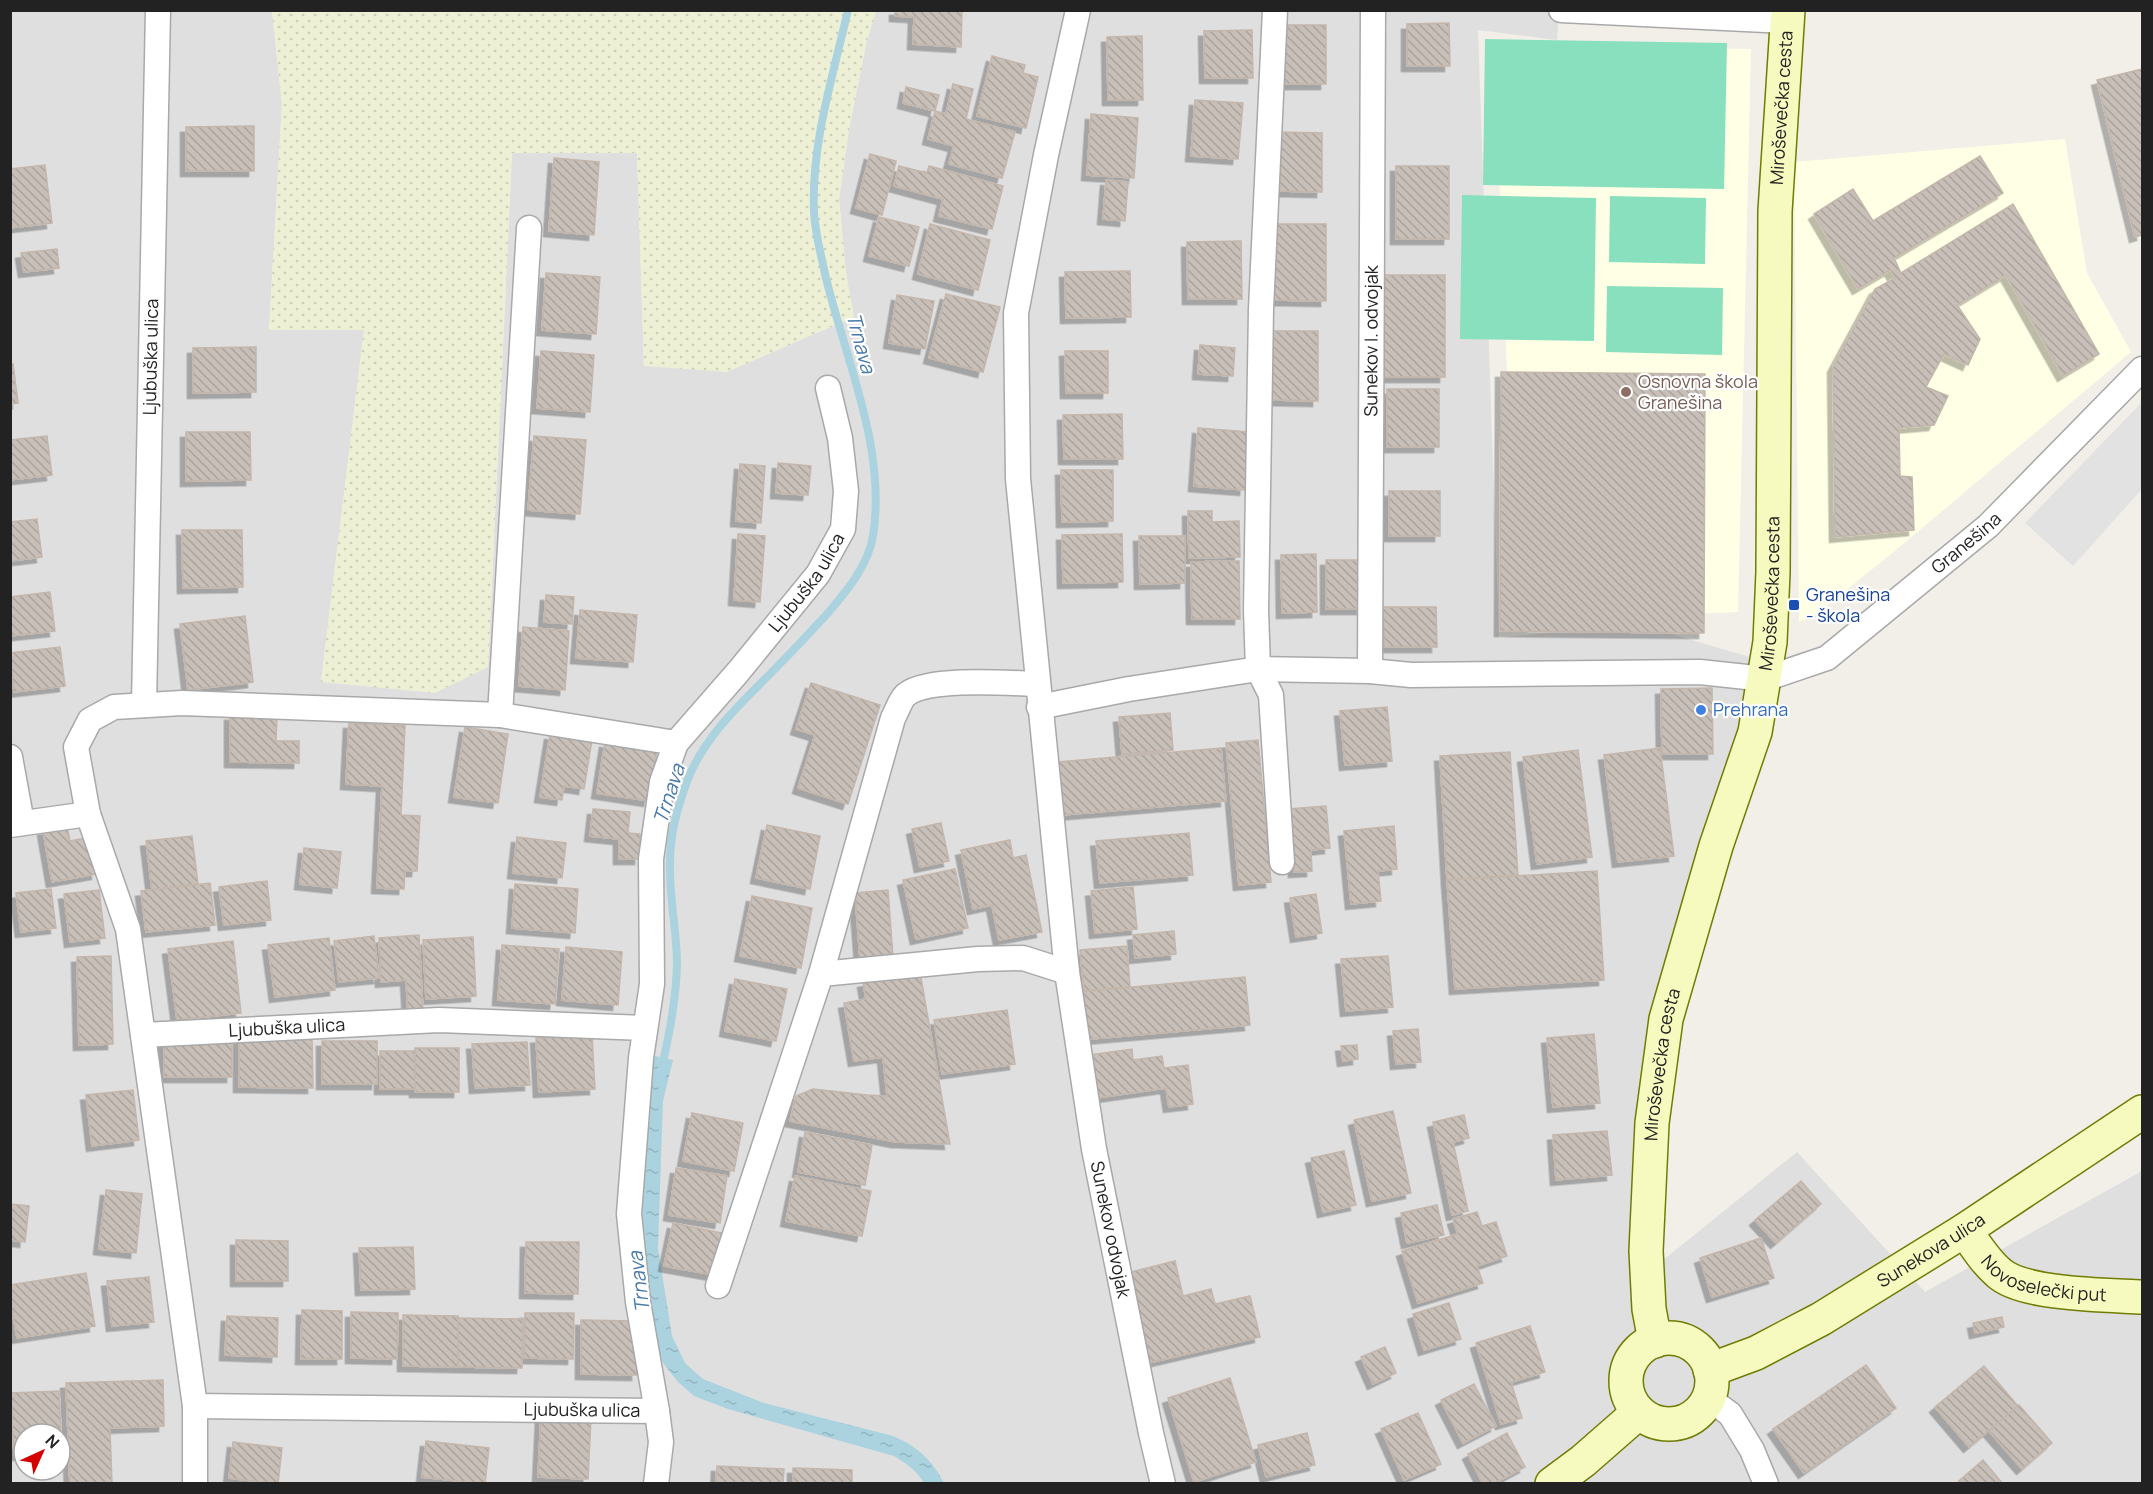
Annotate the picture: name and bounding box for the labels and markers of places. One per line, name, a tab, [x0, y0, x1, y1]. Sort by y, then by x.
place label: Osnovna škola Granešina	[1638, 369, 1758, 414]
marker: Osnovna škola Granešina	[1619, 385, 1633, 399]
place label: Granešina - škola	[1806, 582, 1890, 627]
marker: Granešina - škola	[1787, 598, 1801, 612]
place label: Prehrana	[1713, 697, 1788, 721]
marker: Prehrana	[1694, 703, 1708, 717]

